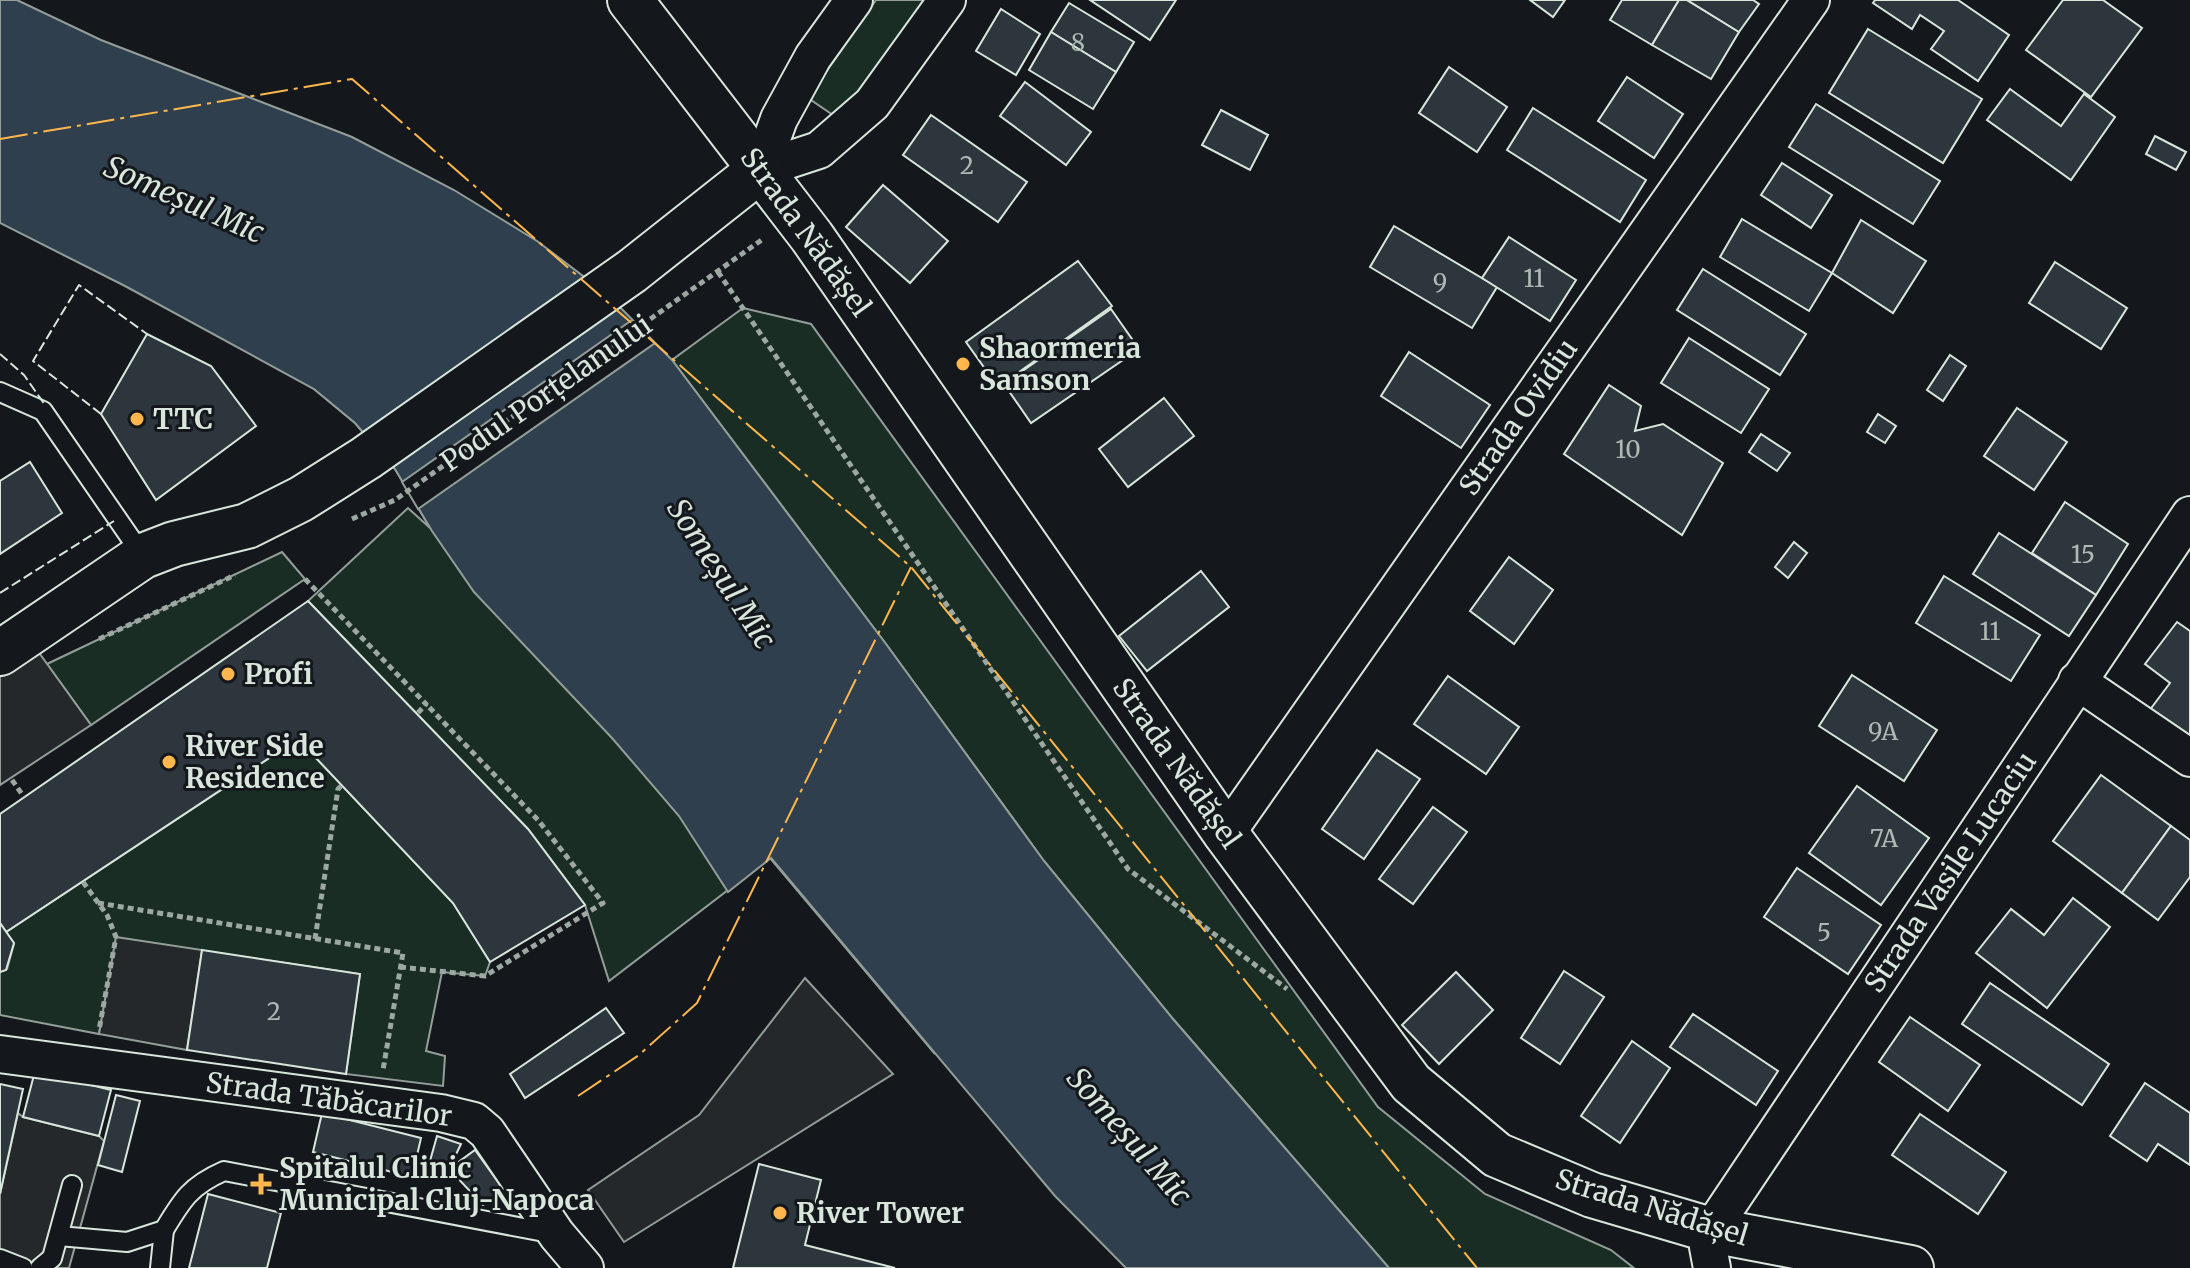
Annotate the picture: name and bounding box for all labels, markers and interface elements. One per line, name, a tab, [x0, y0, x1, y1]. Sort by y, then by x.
house number: 8	[1071, 27, 1085, 58]
street label: Strada Nădășel	[733, 141, 879, 324]
water label: Someșul Mic	[98, 147, 271, 251]
house number: 2	[960, 150, 974, 181]
house number: 11	[1524, 263, 1545, 294]
house number: 9	[1433, 267, 1447, 298]
street label: Podul Porțelanului	[433, 307, 659, 479]
place label: Shaormeria Samson	[979, 330, 1142, 398]
street label: Strada Ovidiu	[1451, 332, 1585, 502]
marker: Shaormeria Samson	[954, 355, 972, 373]
place label: TTC	[153, 401, 213, 437]
marker: TTC	[128, 410, 146, 428]
house number: 10	[1615, 434, 1641, 465]
water label: Someșul Mic	[659, 491, 785, 656]
house number: 15	[2071, 539, 2095, 570]
house number: 11	[1980, 616, 2001, 647]
place label: Profi	[244, 656, 313, 692]
marker: Profi	[219, 665, 237, 683]
street label: Strada Nădășel	[1105, 671, 1249, 855]
house number: 9A	[1868, 716, 1899, 747]
place label: River Side Residence	[185, 728, 325, 796]
street label: Strada Vasile Lucaciu	[1856, 745, 2044, 999]
marker: River Side Residence	[160, 753, 178, 771]
house number: 7A	[1870, 823, 1899, 854]
house number: 5	[1817, 917, 1831, 948]
house number: 2	[267, 996, 281, 1027]
water label: Someșul Mic	[1059, 1059, 1200, 1214]
street label: Strada Tăbăcarilor	[204, 1064, 454, 1134]
place label: Spitalul Clinic Municipal Cluj-Napoca	[279, 1150, 595, 1218]
street label: Strada Nădășel	[1551, 1161, 1753, 1254]
marker: Spitalul Clinic Municipal Cluj-Napoca	[250, 1173, 272, 1195]
place label: River Tower	[796, 1195, 964, 1231]
marker: River Tower	[771, 1204, 789, 1222]

